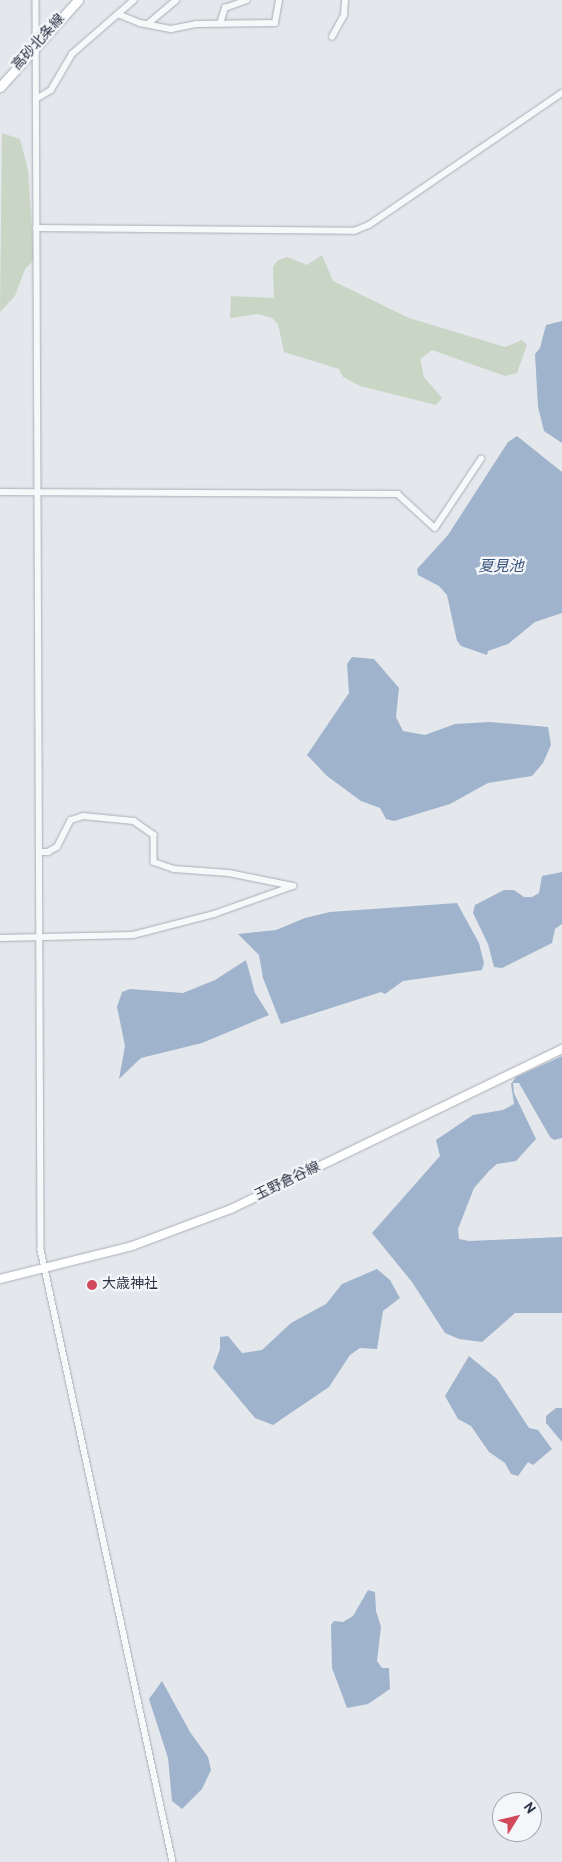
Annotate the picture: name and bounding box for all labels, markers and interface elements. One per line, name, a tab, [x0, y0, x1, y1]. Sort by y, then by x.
street label: 高砂北条線	[9, 11, 69, 75]
water label: 夏見池	[479, 559, 523, 577]
street label: 玉野倉谷線	[253, 1159, 323, 1205]
place label: 大歳神社	[102, 1277, 158, 1293]
marker: 大歳神社	[86, 1279, 98, 1291]
north arrow	[492, 1792, 542, 1842]
text: N	[519, 1799, 539, 1818]

